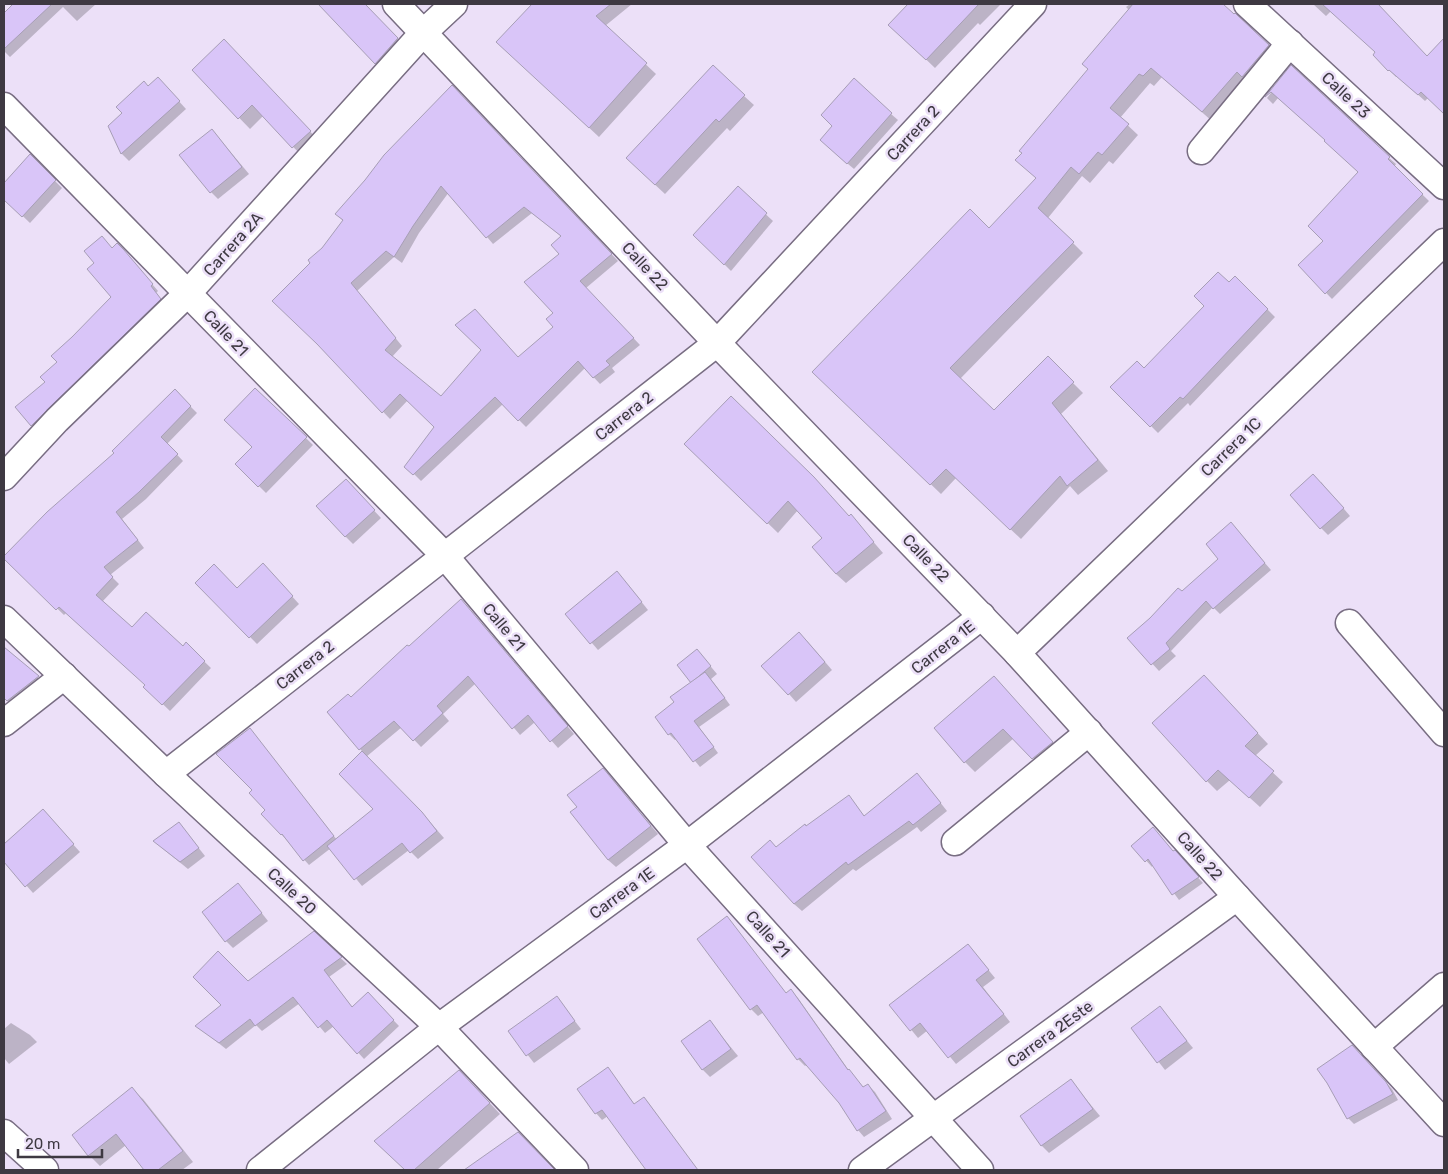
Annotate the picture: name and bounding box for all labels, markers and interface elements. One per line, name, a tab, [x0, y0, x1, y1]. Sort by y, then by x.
street label: Calle 23	[1318, 68, 1374, 122]
street label: Carrera 2	[883, 101, 943, 165]
street label: Carrera 2A	[199, 208, 267, 280]
street label: Calle 22	[618, 238, 672, 294]
street label: Calle 21	[200, 306, 252, 360]
street label: Carrera 2	[591, 387, 657, 445]
street label: Carrera 1C	[1197, 414, 1265, 480]
street label: Calle 22	[899, 530, 953, 586]
street label: Calle 21	[479, 599, 529, 655]
street label: Carrera 1E	[907, 616, 979, 678]
street label: Carrera 2	[272, 636, 338, 694]
street label: Calle 22	[1173, 828, 1227, 884]
street label: Carrera 1E	[586, 863, 658, 923]
street label: Calle 20	[264, 864, 320, 918]
street label: Calle 21	[742, 907, 794, 961]
street label: Carrera 2Este	[1003, 996, 1097, 1072]
scale bar	[18, 1126, 101, 1158]
text: 20 m	[25, 1135, 60, 1153]

